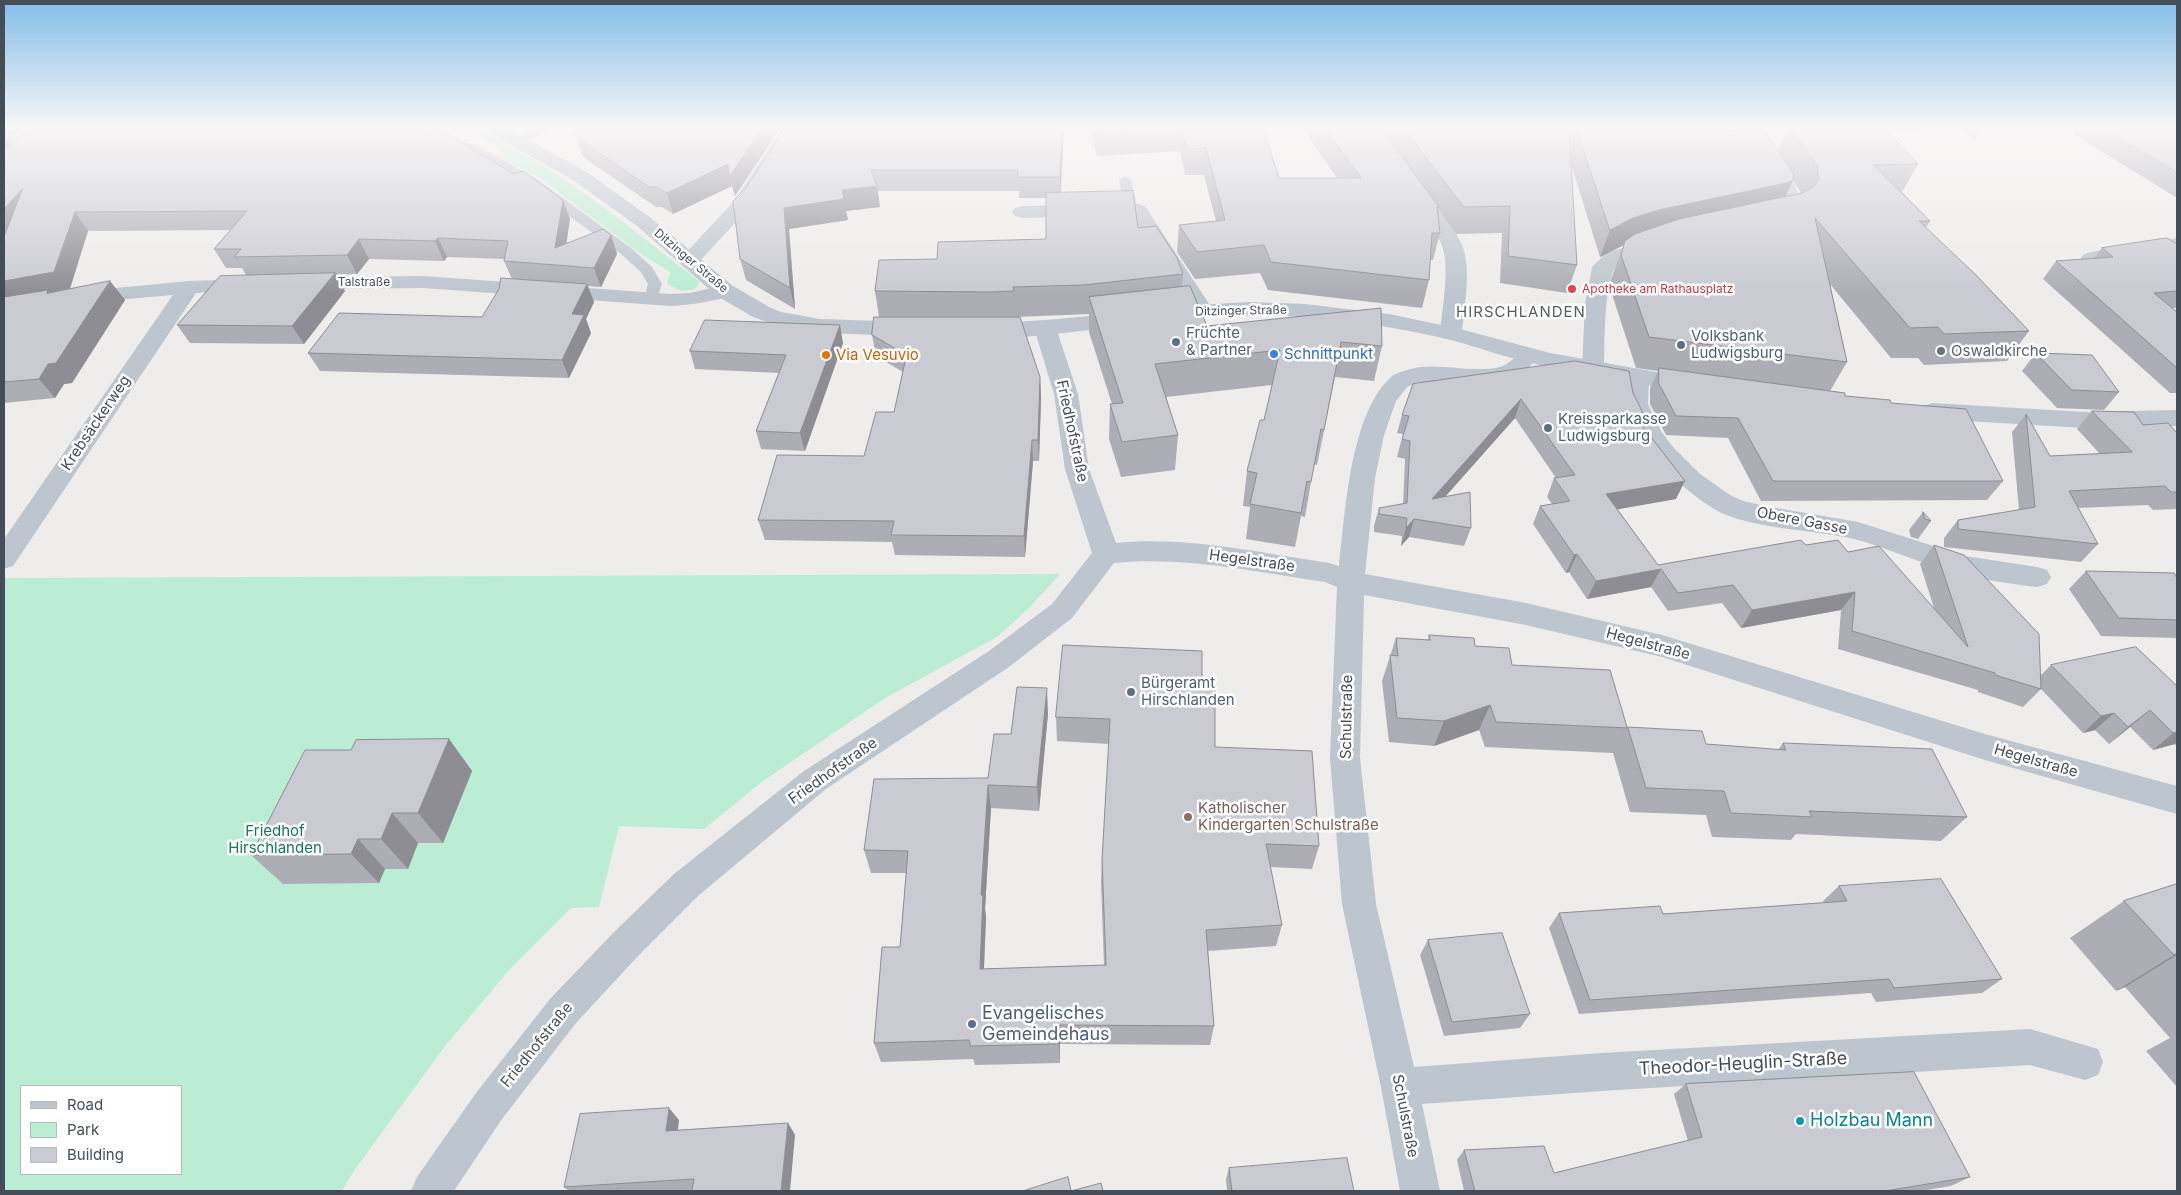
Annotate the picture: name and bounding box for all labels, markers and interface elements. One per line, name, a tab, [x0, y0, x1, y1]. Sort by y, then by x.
street label: Ditzinger Straße	[651, 226, 731, 296]
street label: Talstraße	[338, 275, 390, 289]
place label: Apotheke am Rathausplatz	[1582, 282, 1733, 296]
marker: Apotheke am Rathausplatz	[1566, 283, 1578, 295]
street label: Ditzinger Straße	[1195, 303, 1287, 319]
district label: HIRSCHLANDEN	[1455, 303, 1587, 321]
place label: Früchte & Partner	[1186, 324, 1252, 359]
place label: Volksbank Ludwigsburg	[1691, 327, 1783, 362]
marker: Früchte & Partner	[1170, 336, 1182, 348]
marker: Volksbank Ludwigsburg	[1675, 339, 1687, 351]
place label: Oswaldkirche	[1951, 342, 2047, 360]
place label: Schnittpunkt	[1284, 345, 1373, 363]
marker: Oswaldkirche	[1935, 345, 1947, 357]
place label: Via Vesuvio	[836, 346, 919, 364]
marker: Schnittpunkt	[1268, 348, 1280, 360]
marker: Via Vesuvio	[820, 349, 832, 361]
street label: Krebsäckerweg	[58, 372, 134, 474]
street label: Friedhofstraße	[1052, 378, 1092, 484]
place label: Kreissparkasse Ludwigsburg	[1558, 410, 1667, 445]
marker: Kreissparkasse Ludwigsburg	[1542, 422, 1554, 434]
street label: Obere Gasse	[1755, 503, 1849, 539]
street label: Hegelstraße	[1208, 546, 1296, 576]
street label: Hegelstraße	[1604, 624, 1692, 664]
place label: Bürgeramt Hirschlanden	[1141, 674, 1234, 709]
street label: Schulstraße	[1337, 675, 1357, 759]
marker: Bürgeramt Hirschlanden	[1125, 686, 1137, 698]
street label: Friedhofstraße	[785, 734, 881, 808]
street label: Hegelstraße	[1992, 740, 2080, 782]
place label: Katholischer Kindergarten Schulstraße	[1198, 799, 1379, 834]
marker: Katholischer Kindergarten Schulstraße	[1182, 811, 1194, 823]
park label: Friedhof Hirschlanden	[228, 822, 322, 857]
street label: Friedhofstraße	[497, 999, 577, 1091]
place label: Evangelisches Gemeindehaus	[982, 1003, 1110, 1046]
marker: Evangelisches Gemeindehaus	[966, 1018, 978, 1030]
street label: Theodor-Heuglin-Straße	[1638, 1048, 1848, 1080]
street label: Schulstraße	[1388, 1073, 1422, 1159]
legend	[20, 1085, 182, 1175]
text: Road	[67, 1095, 103, 1114]
place label: Holzbau Mann	[1810, 1110, 1933, 1132]
marker: Holzbau Mann	[1794, 1115, 1806, 1127]
text: Park	[67, 1120, 99, 1139]
text: Building	[67, 1145, 124, 1164]

